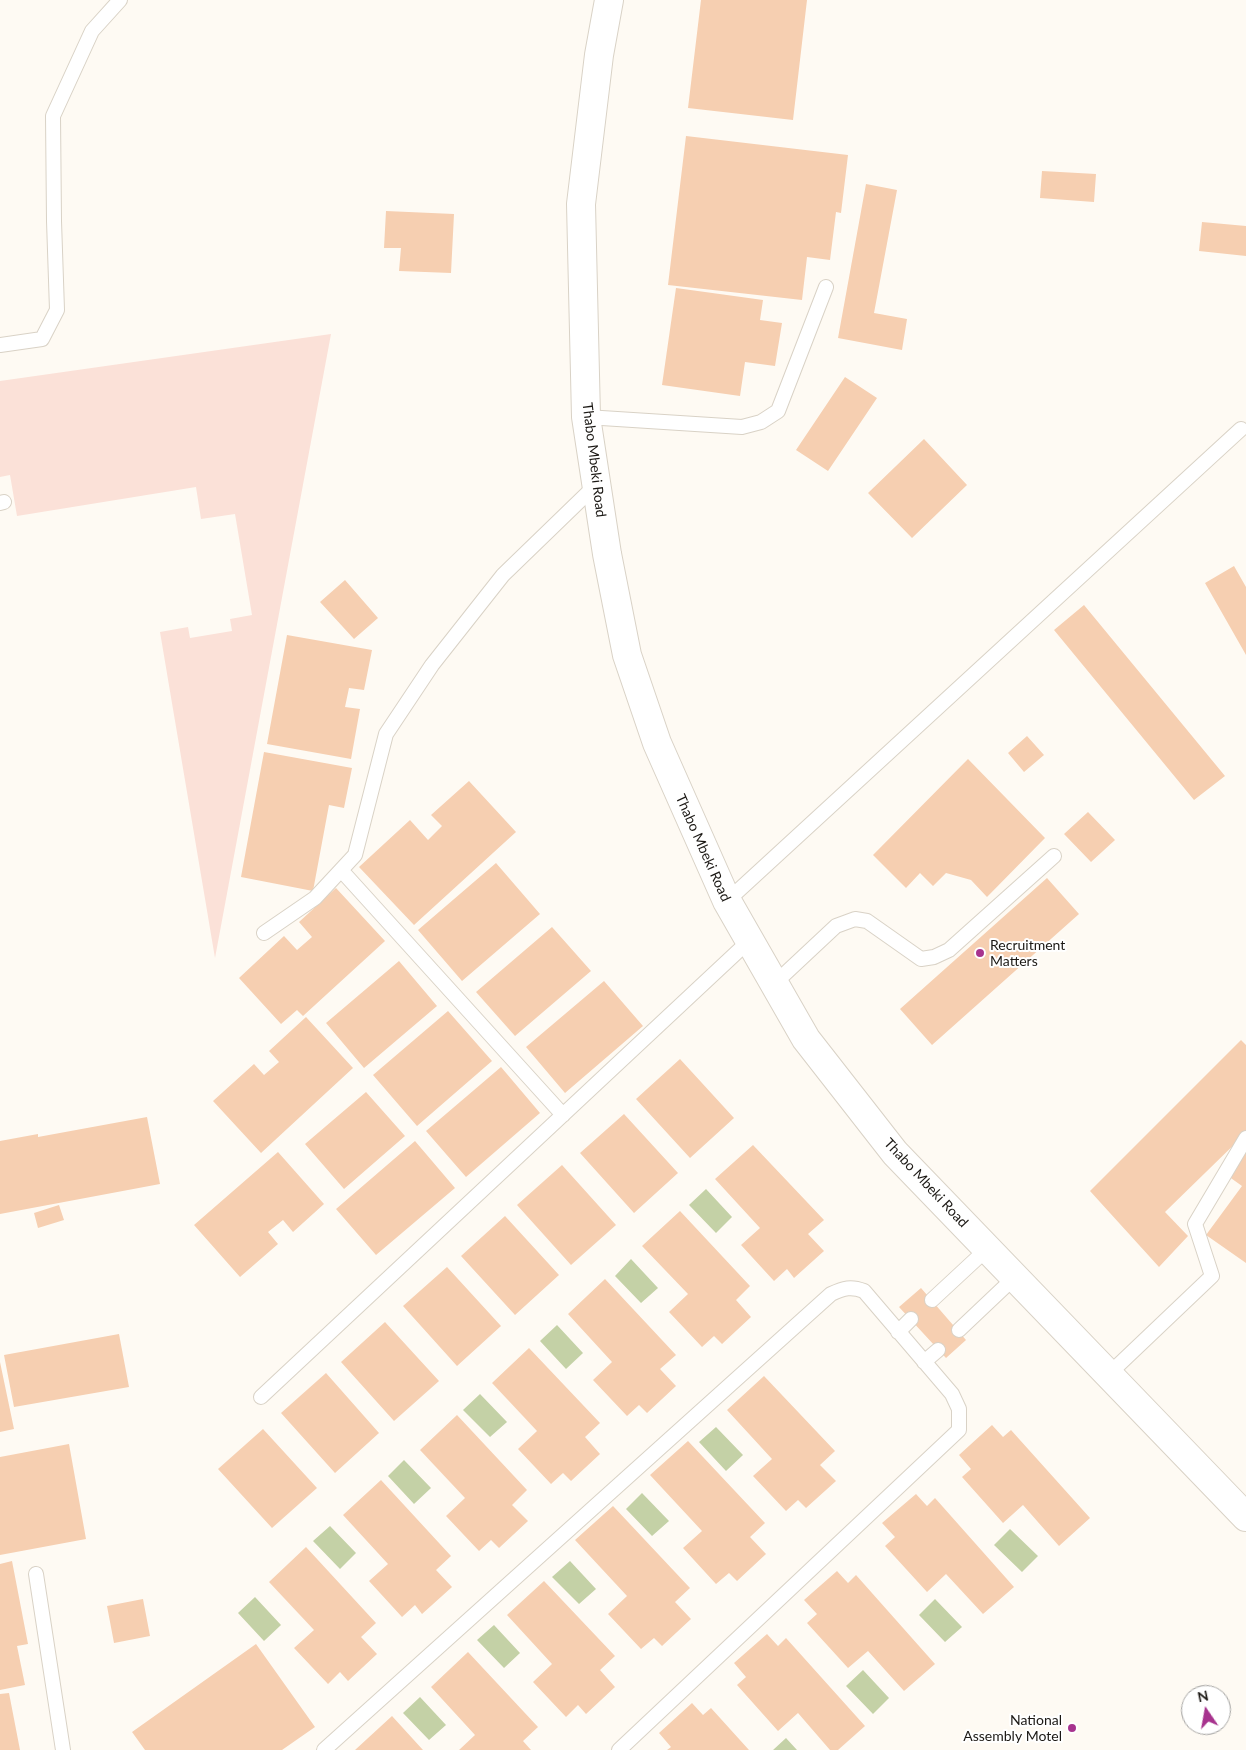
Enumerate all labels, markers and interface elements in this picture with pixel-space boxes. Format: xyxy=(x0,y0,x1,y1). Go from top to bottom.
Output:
street label: Thabo Mbeki Road xyxy=(579,402,609,518)
street label: Thabo Mbeki Road xyxy=(672,792,734,904)
place label: Recruitment Matters xyxy=(990,937,1065,970)
marker: Recruitment Matters xyxy=(974,947,986,959)
street label: Thabo Mbeki Road xyxy=(880,1135,972,1231)
north arrow xyxy=(1181,1685,1231,1735)
text: N xyxy=(1196,1686,1210,1705)
place label: National Assembly Motel xyxy=(963,1712,1062,1744)
marker: National Assembly Motel xyxy=(1066,1722,1078,1734)

